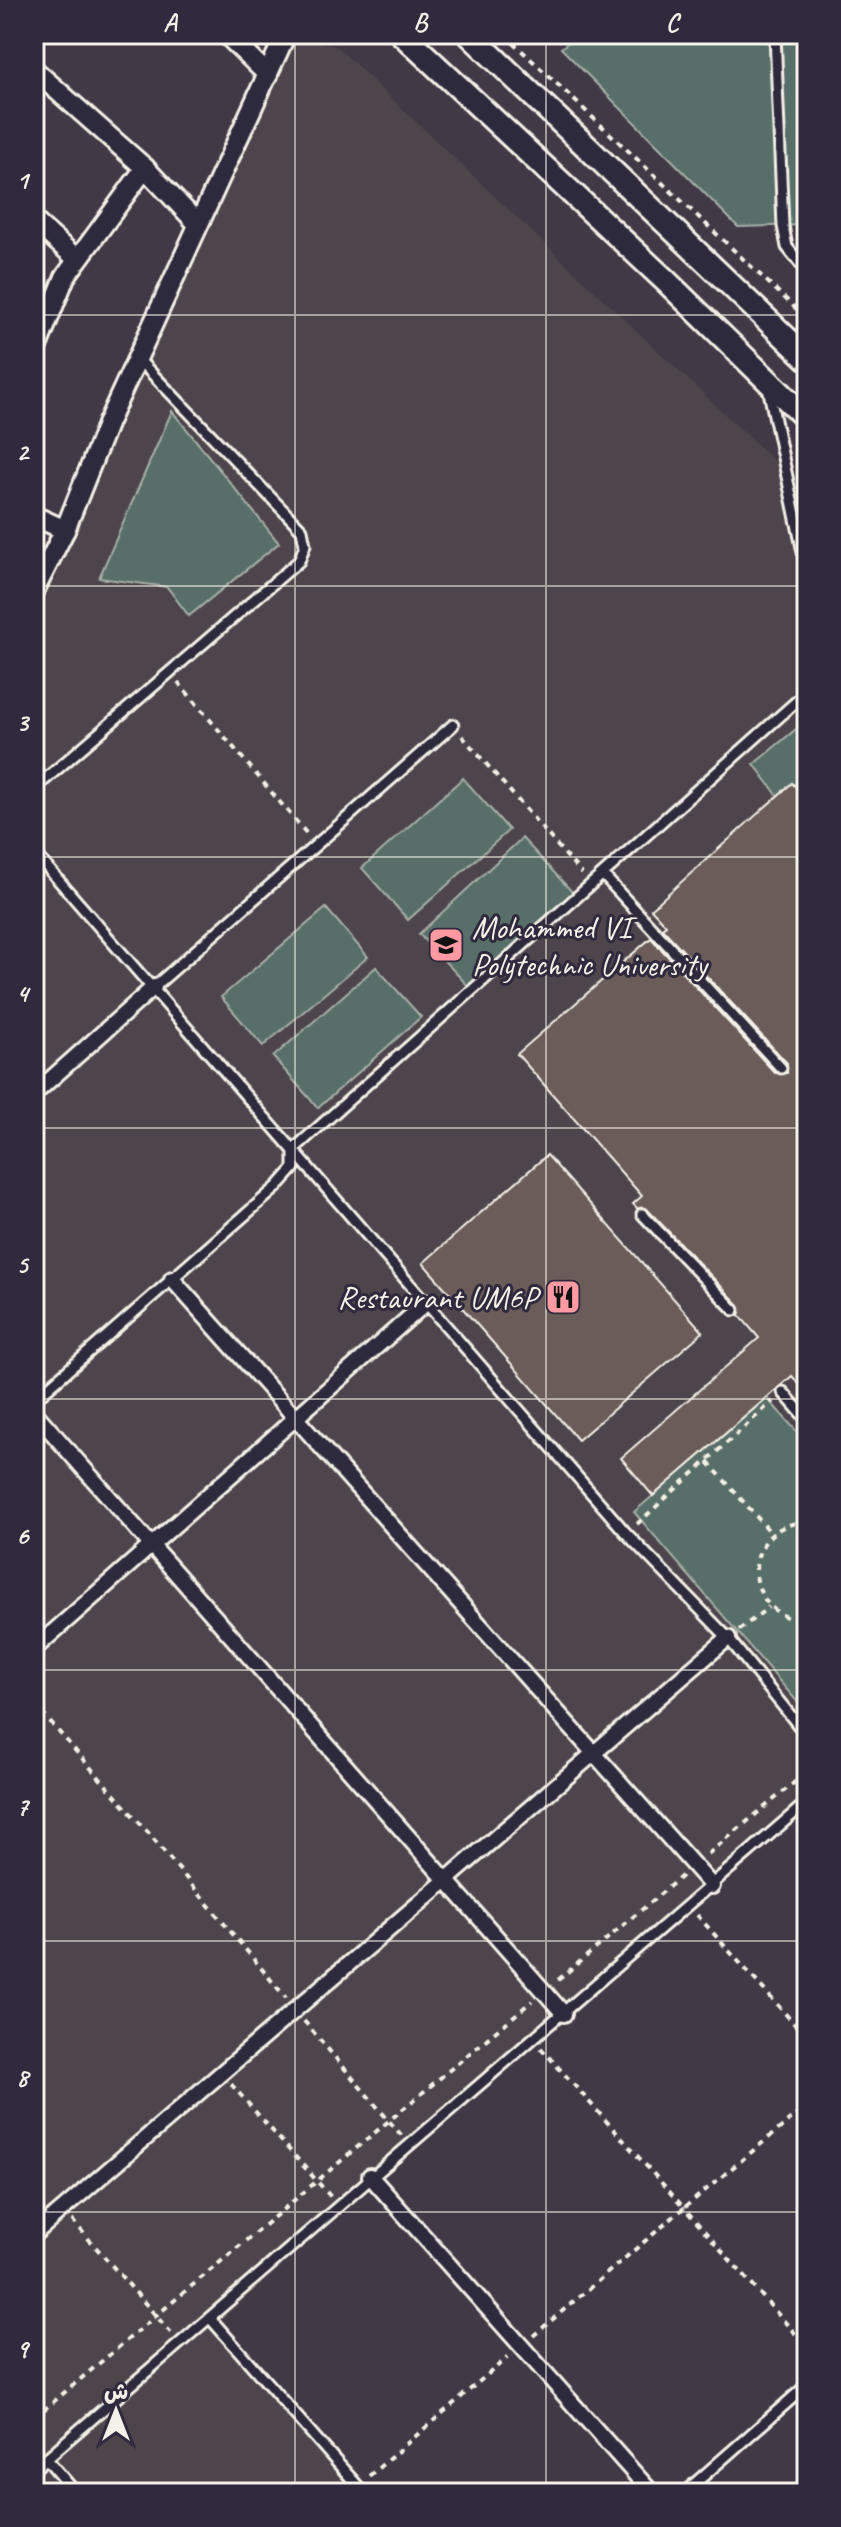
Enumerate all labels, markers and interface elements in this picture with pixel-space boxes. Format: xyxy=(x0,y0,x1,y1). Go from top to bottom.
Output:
text: A xyxy=(163,6,178,39)
text: B xyxy=(413,6,429,39)
text: C xyxy=(666,6,682,39)
text: 1 xyxy=(16,164,31,197)
text: 2 xyxy=(16,435,30,468)
text: 3 xyxy=(16,706,30,739)
place label: Mohammed VI Polytechnic University xyxy=(472,907,710,985)
school or university icon: Mohammed VI Polytechnic University xyxy=(427,926,465,964)
text: 4 xyxy=(16,977,31,1010)
text: 5 xyxy=(16,1248,30,1281)
place label: Restaurant UM6P xyxy=(338,1277,541,1318)
restaurant icon: Restaurant UM6P xyxy=(544,1278,582,1316)
text: 6 xyxy=(16,1519,30,1552)
text: 7 xyxy=(16,1790,30,1823)
text: 8 xyxy=(16,2061,31,2094)
text: 9 xyxy=(16,2332,30,2365)
north arrow xyxy=(76,2371,156,2451)
text: ش xyxy=(104,2378,128,2406)

